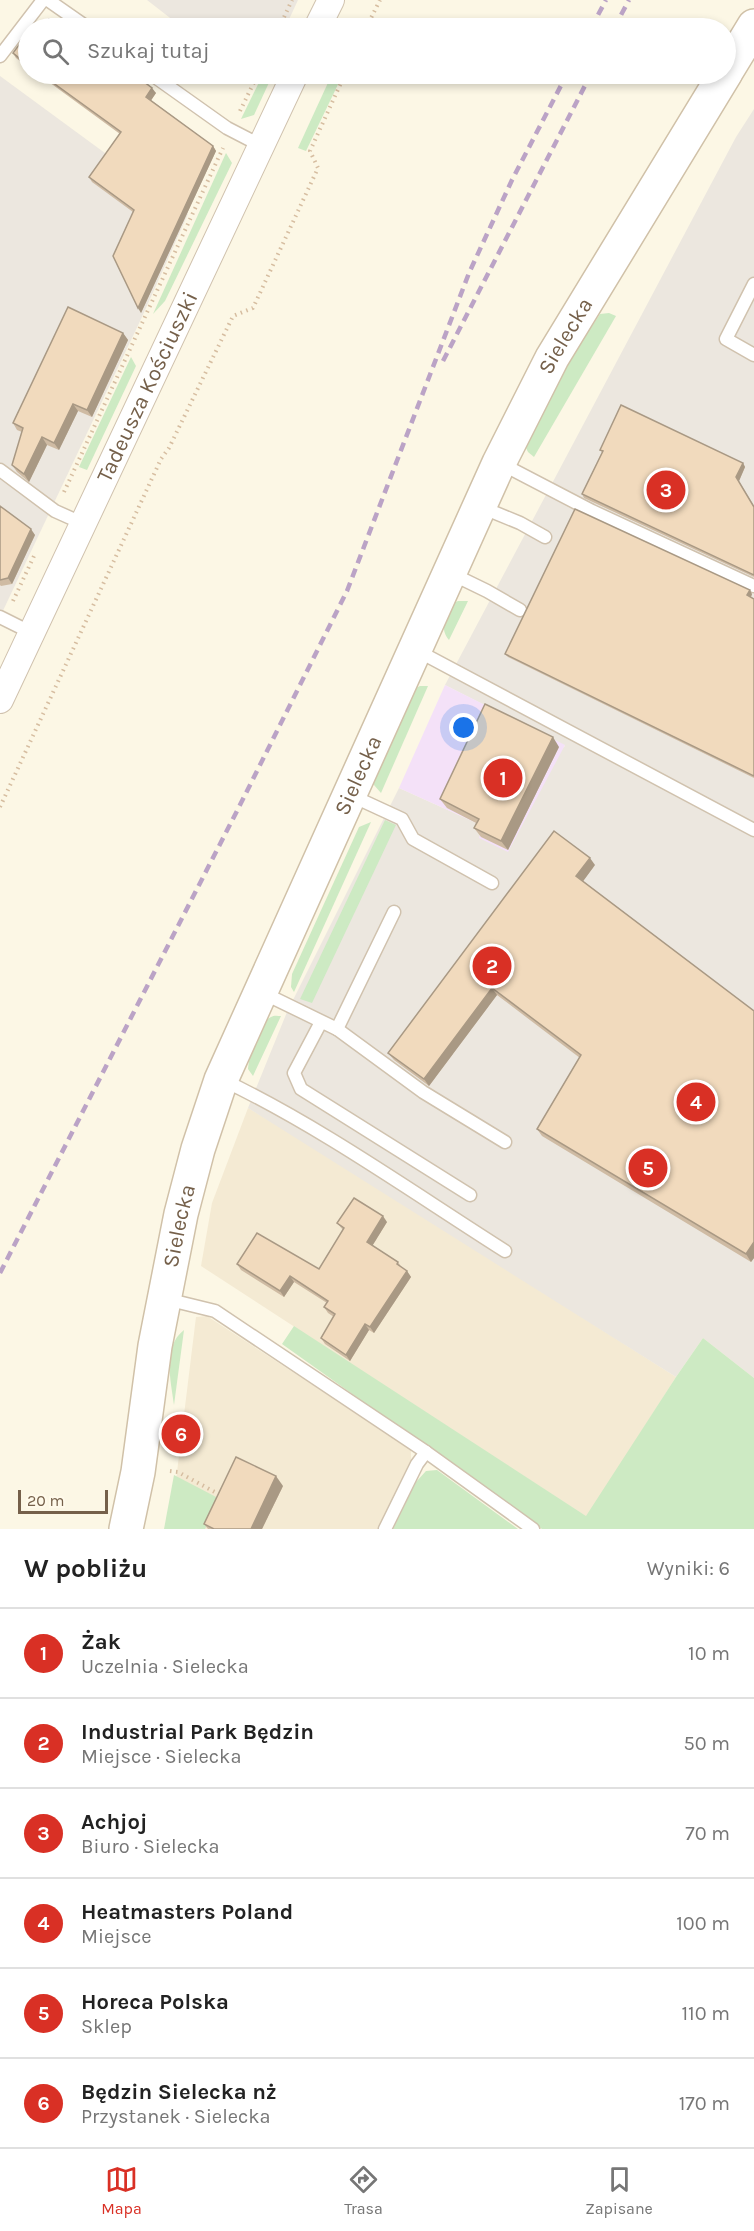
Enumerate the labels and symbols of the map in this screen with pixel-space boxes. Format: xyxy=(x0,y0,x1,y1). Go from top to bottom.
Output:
street label: Tadeusza Kościuszki xyxy=(92,288,203,486)
street label: Sielecka xyxy=(533,293,599,379)
pin: 3 xyxy=(646,468,686,512)
your location xyxy=(449,713,478,742)
street label: Sielecka xyxy=(329,731,387,819)
pin: 1 xyxy=(484,756,522,800)
pin: 2 xyxy=(472,944,512,988)
pin: 4 xyxy=(676,1080,716,1124)
pin: 5 xyxy=(628,1146,668,1190)
street label: Sielecka xyxy=(158,1181,201,1270)
pin: 6 xyxy=(162,1412,201,1456)
scale bar xyxy=(18,1487,108,1514)

